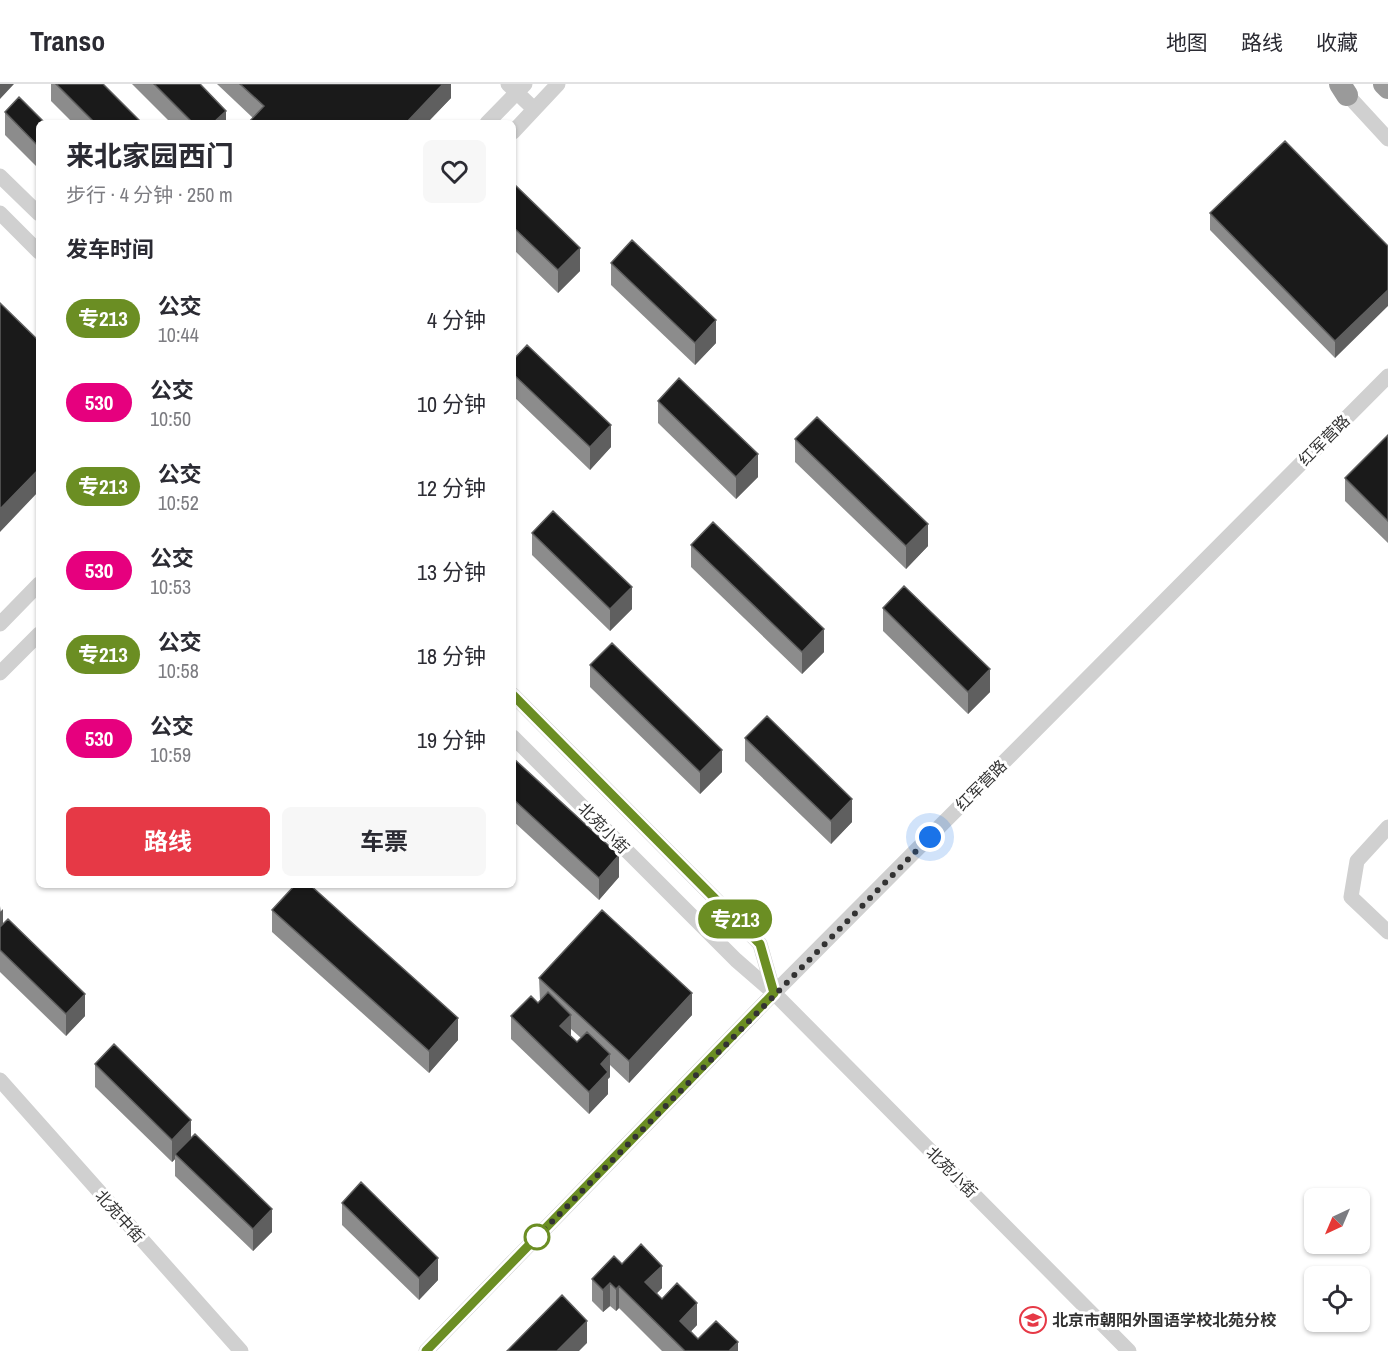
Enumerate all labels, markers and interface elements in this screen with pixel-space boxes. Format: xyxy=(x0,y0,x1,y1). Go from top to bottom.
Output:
text: Transo xyxy=(30,22,105,60)
text: 地图 xyxy=(1166,28,1208,57)
text: 路线 xyxy=(1241,28,1283,57)
text: 收藏 xyxy=(1316,28,1358,57)
text: 来北家园西门 xyxy=(66,137,234,175)
button: heart xyxy=(423,140,486,203)
text: 步行 · 4 分钟 · 250 m xyxy=(66,181,233,208)
text: 发车时间 xyxy=(66,234,154,264)
text: 公交 xyxy=(158,291,202,321)
text: 专213 xyxy=(78,304,128,333)
text: 4 分钟 xyxy=(427,305,486,335)
text: 10:44 xyxy=(158,321,199,348)
text: 公交 xyxy=(150,375,194,405)
text: 530 xyxy=(85,388,113,417)
text: 10 分钟 xyxy=(417,389,486,419)
text: 10:50 xyxy=(150,405,191,432)
street label: 红军营路 xyxy=(1294,410,1354,470)
text: 公交 xyxy=(158,459,202,489)
text: 专213 xyxy=(78,472,128,501)
text: 12 分钟 xyxy=(417,473,486,503)
text: 10:52 xyxy=(158,489,199,516)
text: 公交 xyxy=(150,543,194,573)
text: 530 xyxy=(85,556,113,585)
text: 13 分钟 xyxy=(417,557,486,587)
text: 10:53 xyxy=(150,573,191,600)
text: 公交 xyxy=(158,627,202,657)
text: 专213 xyxy=(78,640,128,669)
text: 18 分钟 xyxy=(417,641,486,671)
text: 10:58 xyxy=(158,657,199,684)
text: 公交 xyxy=(150,711,194,741)
text: 530 xyxy=(85,724,113,753)
text: 19 分钟 xyxy=(417,725,486,755)
text: 10:59 xyxy=(150,741,191,768)
street label: 红军营路 xyxy=(951,755,1011,815)
street label: 北苑小街 xyxy=(574,798,634,858)
button: 路线 xyxy=(66,807,270,876)
button: 车票 xyxy=(282,807,486,876)
your location xyxy=(915,822,945,852)
line badge: 专213 xyxy=(693,900,777,938)
text: 专213 xyxy=(710,905,760,934)
street label: 北苑小街 xyxy=(922,1142,982,1202)
street label: 北苑中街 xyxy=(90,1185,150,1247)
north arrow xyxy=(1304,1188,1370,1254)
map controls xyxy=(1304,1188,1370,1332)
unlabelled marker xyxy=(524,1224,550,1250)
button: locate xyxy=(1304,1266,1370,1332)
school or university icon: 北京市朝阳外国语学校北苑分校 xyxy=(1018,1305,1048,1335)
place label: 北京市朝阳外国语学校北苑分校 xyxy=(1052,1309,1277,1331)

